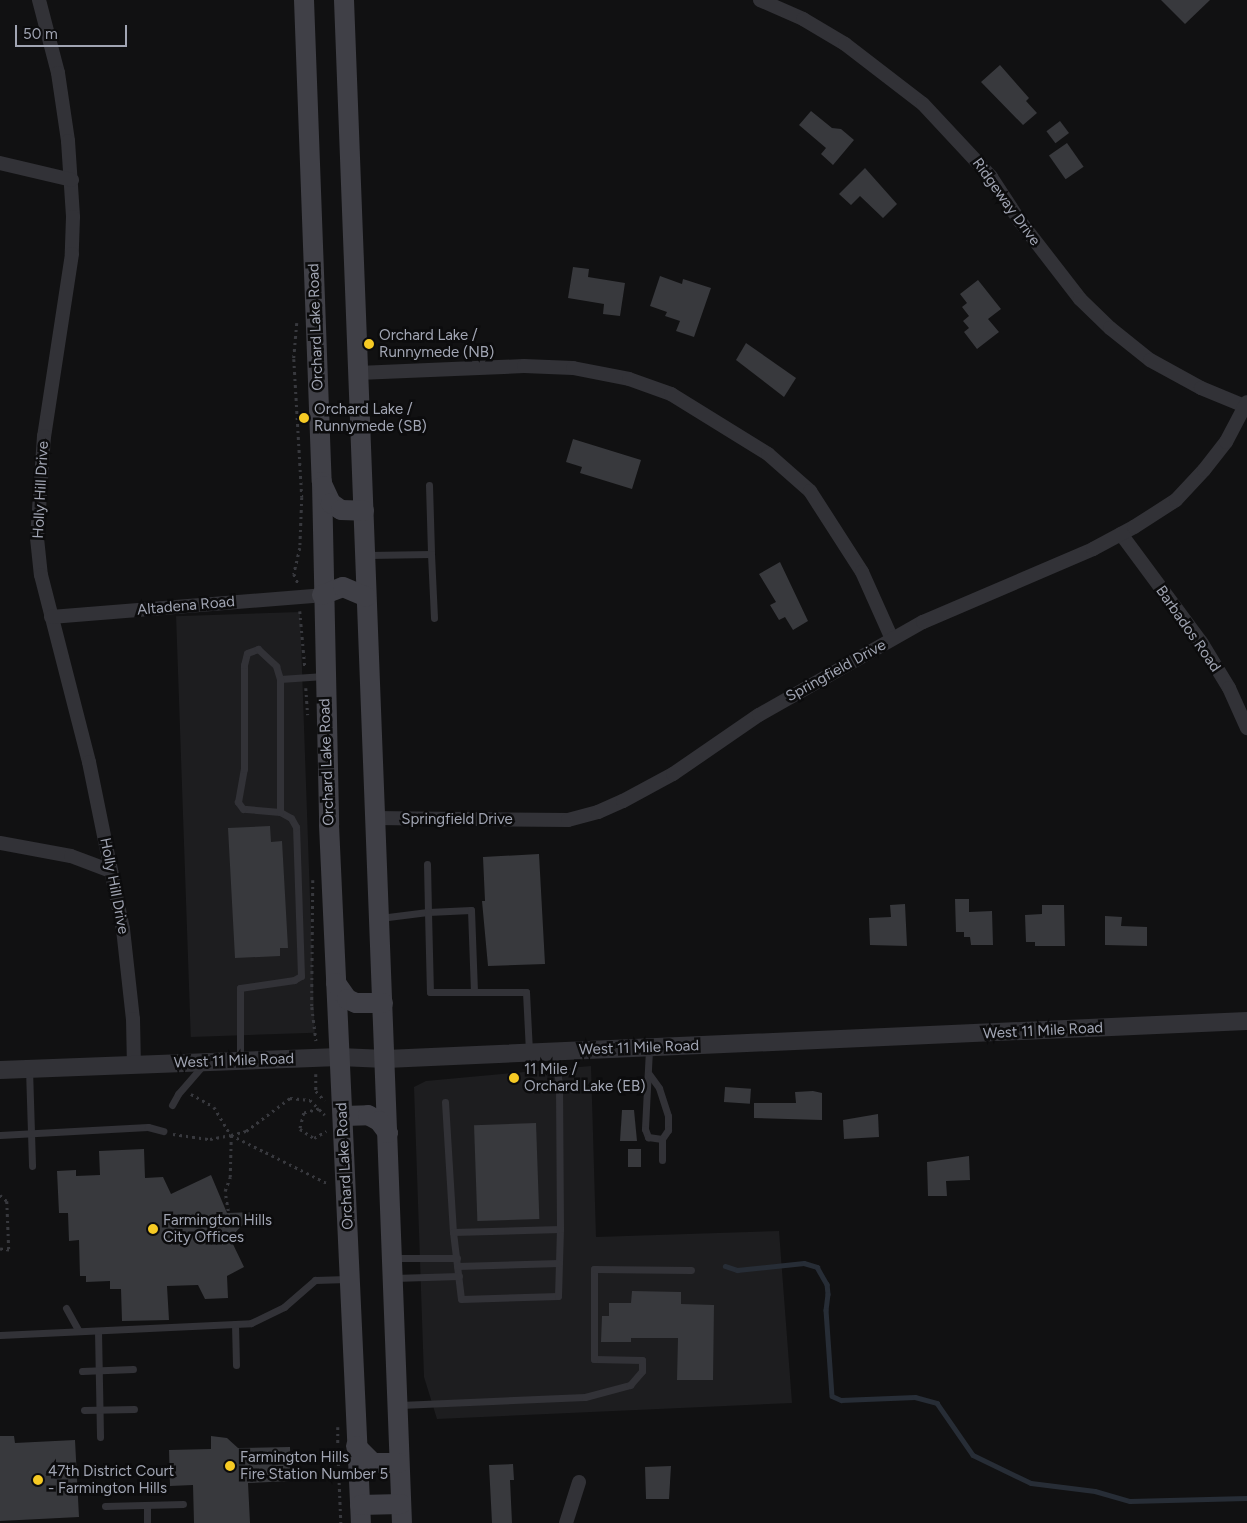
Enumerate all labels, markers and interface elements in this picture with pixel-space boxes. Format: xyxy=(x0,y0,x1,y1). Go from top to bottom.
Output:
scale bar xyxy=(18,15,130,47)
text: 50 m xyxy=(23,25,58,43)
street label: Ridgeway Drive xyxy=(968,155,1044,249)
street label: Orchard Lake Road xyxy=(305,263,327,391)
place label: Orchard Lake / Runnymede (NB) xyxy=(379,326,494,361)
marker: Orchard Lake / Runnymede (NB) xyxy=(363,338,375,350)
place label: Orchard Lake / Runnymede (SB) xyxy=(314,400,427,435)
marker: Orchard Lake / Runnymede (SB) xyxy=(298,412,310,424)
street label: Holly Hill Drive xyxy=(29,441,53,539)
street label: Barbados Road xyxy=(1152,582,1224,676)
street label: Altadena Road xyxy=(136,593,236,619)
street label: Springfield Drive xyxy=(783,636,889,706)
street label: Orchard Lake Road xyxy=(316,698,338,826)
street label: Springfield Drive xyxy=(401,811,513,829)
street label: Holly Hill Drive xyxy=(96,836,132,936)
street label: West 11 Mile Road xyxy=(982,1019,1104,1043)
street label: West 11 Mile Road xyxy=(579,1037,699,1059)
street label: West 11 Mile Road xyxy=(174,1050,294,1072)
place label: 11 Mile / Orchard Lake (EB) xyxy=(524,1060,645,1095)
marker: 11 Mile / Orchard Lake (EB) xyxy=(508,1072,520,1084)
street label: Orchard Lake Road xyxy=(333,1102,357,1230)
place label: Farmington Hills City Offices xyxy=(163,1211,272,1246)
marker: Farmington Hills City Offices xyxy=(147,1223,159,1235)
place label: Farmington Hills Fire Station Number 5 xyxy=(240,1448,388,1483)
marker: Farmington Hills Fire Station Number 5 xyxy=(224,1460,236,1472)
place label: 47th District Court - Farmington Hills xyxy=(48,1462,174,1497)
marker: 47th District Court - Farmington Hills xyxy=(32,1474,44,1486)

